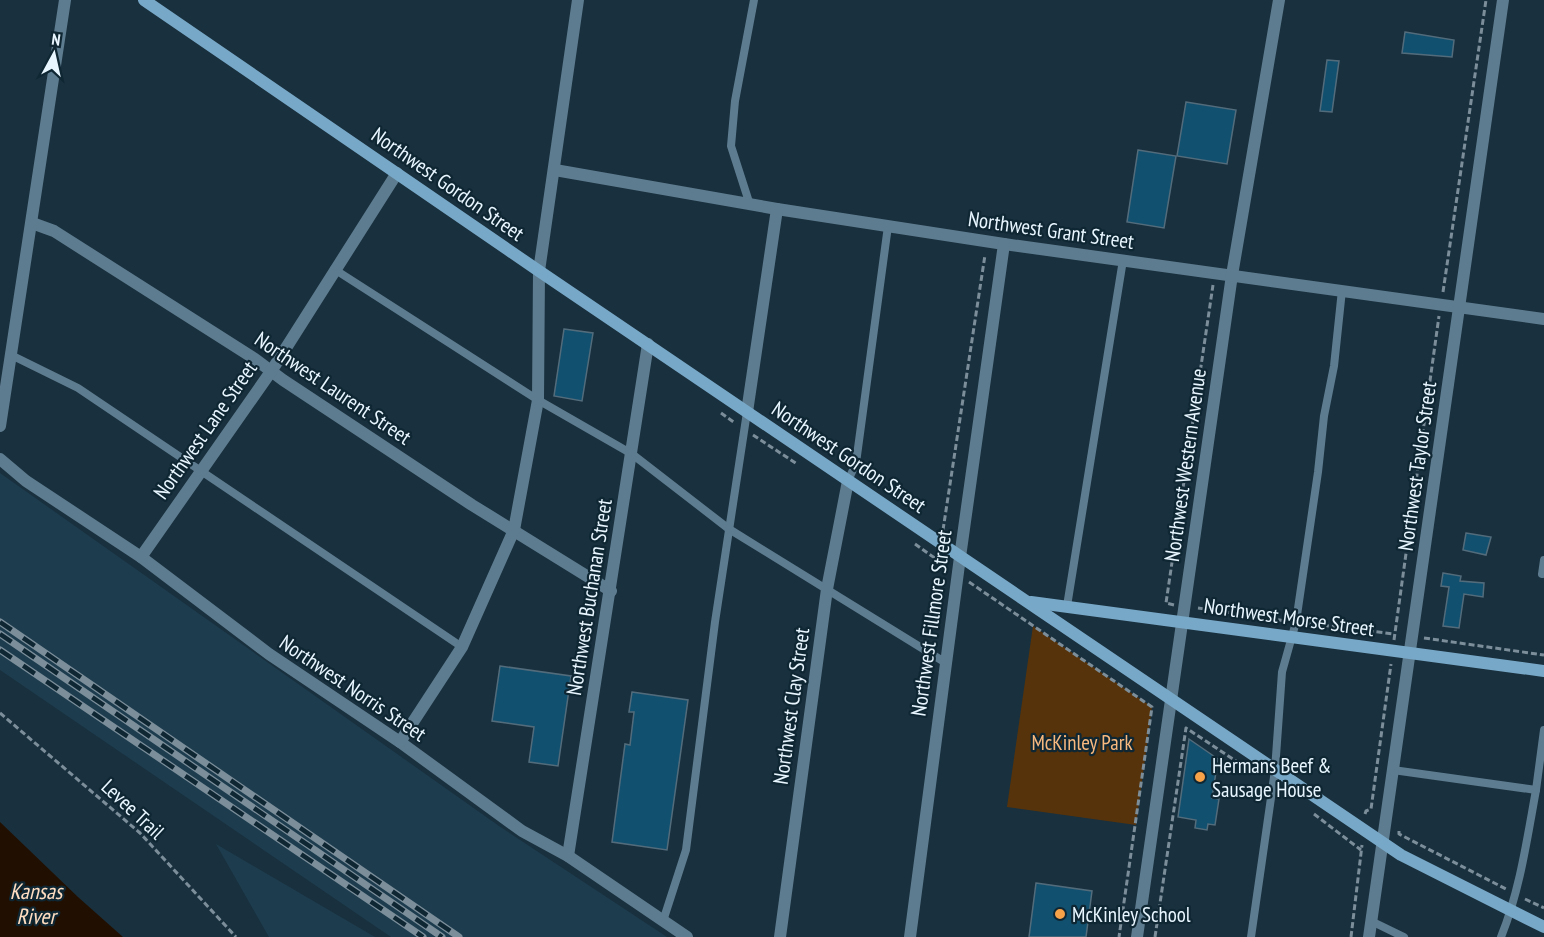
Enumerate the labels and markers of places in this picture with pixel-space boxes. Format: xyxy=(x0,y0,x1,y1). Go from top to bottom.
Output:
place label: Hermans Beef & Sausage House xyxy=(1212,752,1331,803)
marker: Hermans Beef & Sausage House xyxy=(1193,770,1207,784)
place label: McKinley School xyxy=(1072,901,1191,928)
marker: McKinley School xyxy=(1053,907,1067,921)

